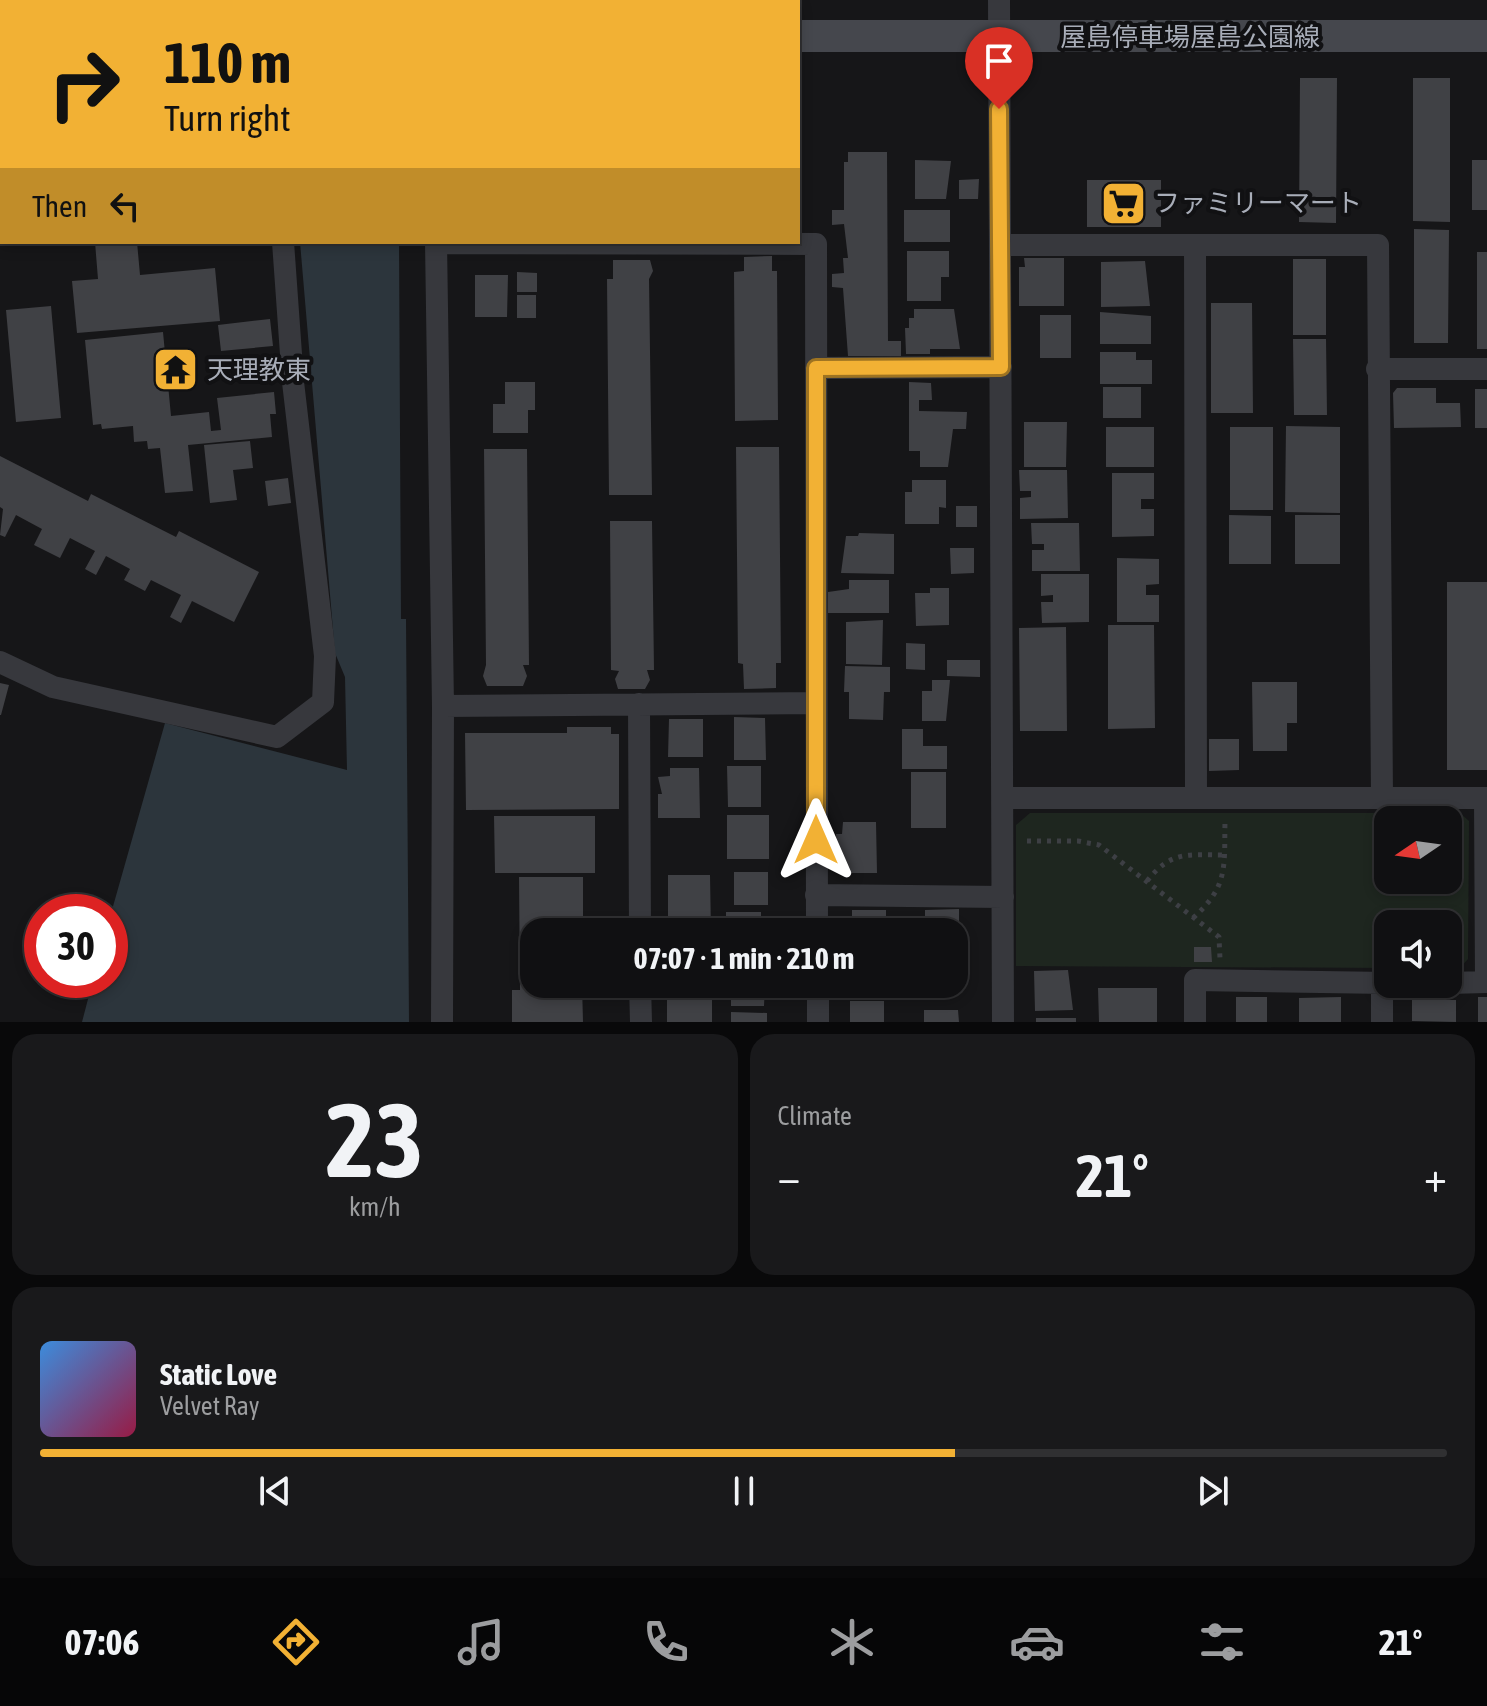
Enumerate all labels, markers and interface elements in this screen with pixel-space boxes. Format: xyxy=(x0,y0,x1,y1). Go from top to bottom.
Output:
street label: 屋島停車場屋島公園線 xyxy=(1060,22,1320,52)
pin xyxy=(965,27,1033,109)
text: 110 m xyxy=(164,31,291,95)
icon: right xyxy=(32,32,136,136)
icon: arrive xyxy=(977,39,1021,83)
text: Turn right xyxy=(164,97,291,139)
supermarket icon: ファミリーマート xyxy=(1099,179,1147,227)
icon: left xyxy=(103,184,147,228)
place label: ファミリーマート xyxy=(1154,188,1362,218)
text: Then xyxy=(32,189,87,223)
temple icon: 天理教東 xyxy=(152,346,200,394)
place label: 天理教東 xyxy=(207,355,311,385)
position arrow xyxy=(774,798,858,882)
north arrow xyxy=(1374,806,1462,894)
map controls xyxy=(1374,806,1462,998)
speed limit sign: 30 xyxy=(24,894,128,998)
button: sound xyxy=(1374,910,1462,998)
text: 07:07 · 1 min · 210 m xyxy=(634,941,854,975)
text: 23 xyxy=(326,1080,424,1199)
text: Climate xyxy=(778,1101,852,1131)
text: 21° xyxy=(1076,1141,1149,1210)
text: − xyxy=(778,1151,800,1201)
text: + xyxy=(1424,1151,1447,1201)
text: km/h xyxy=(349,1192,401,1222)
text: Static Love xyxy=(160,1357,277,1391)
text: Velvet Ray xyxy=(160,1391,260,1421)
icon: previous xyxy=(253,1469,297,1513)
icon: pause xyxy=(722,1469,766,1513)
icon: next xyxy=(1191,1469,1235,1513)
icon: directions xyxy=(268,1614,324,1670)
icon: music xyxy=(453,1614,509,1670)
icon: phone xyxy=(638,1614,694,1670)
icon: climate xyxy=(824,1614,880,1670)
icon: car xyxy=(1009,1614,1065,1670)
icon: filters xyxy=(1194,1614,1250,1670)
text: 07:06 xyxy=(65,1621,139,1663)
text: 21° xyxy=(1379,1621,1422,1663)

